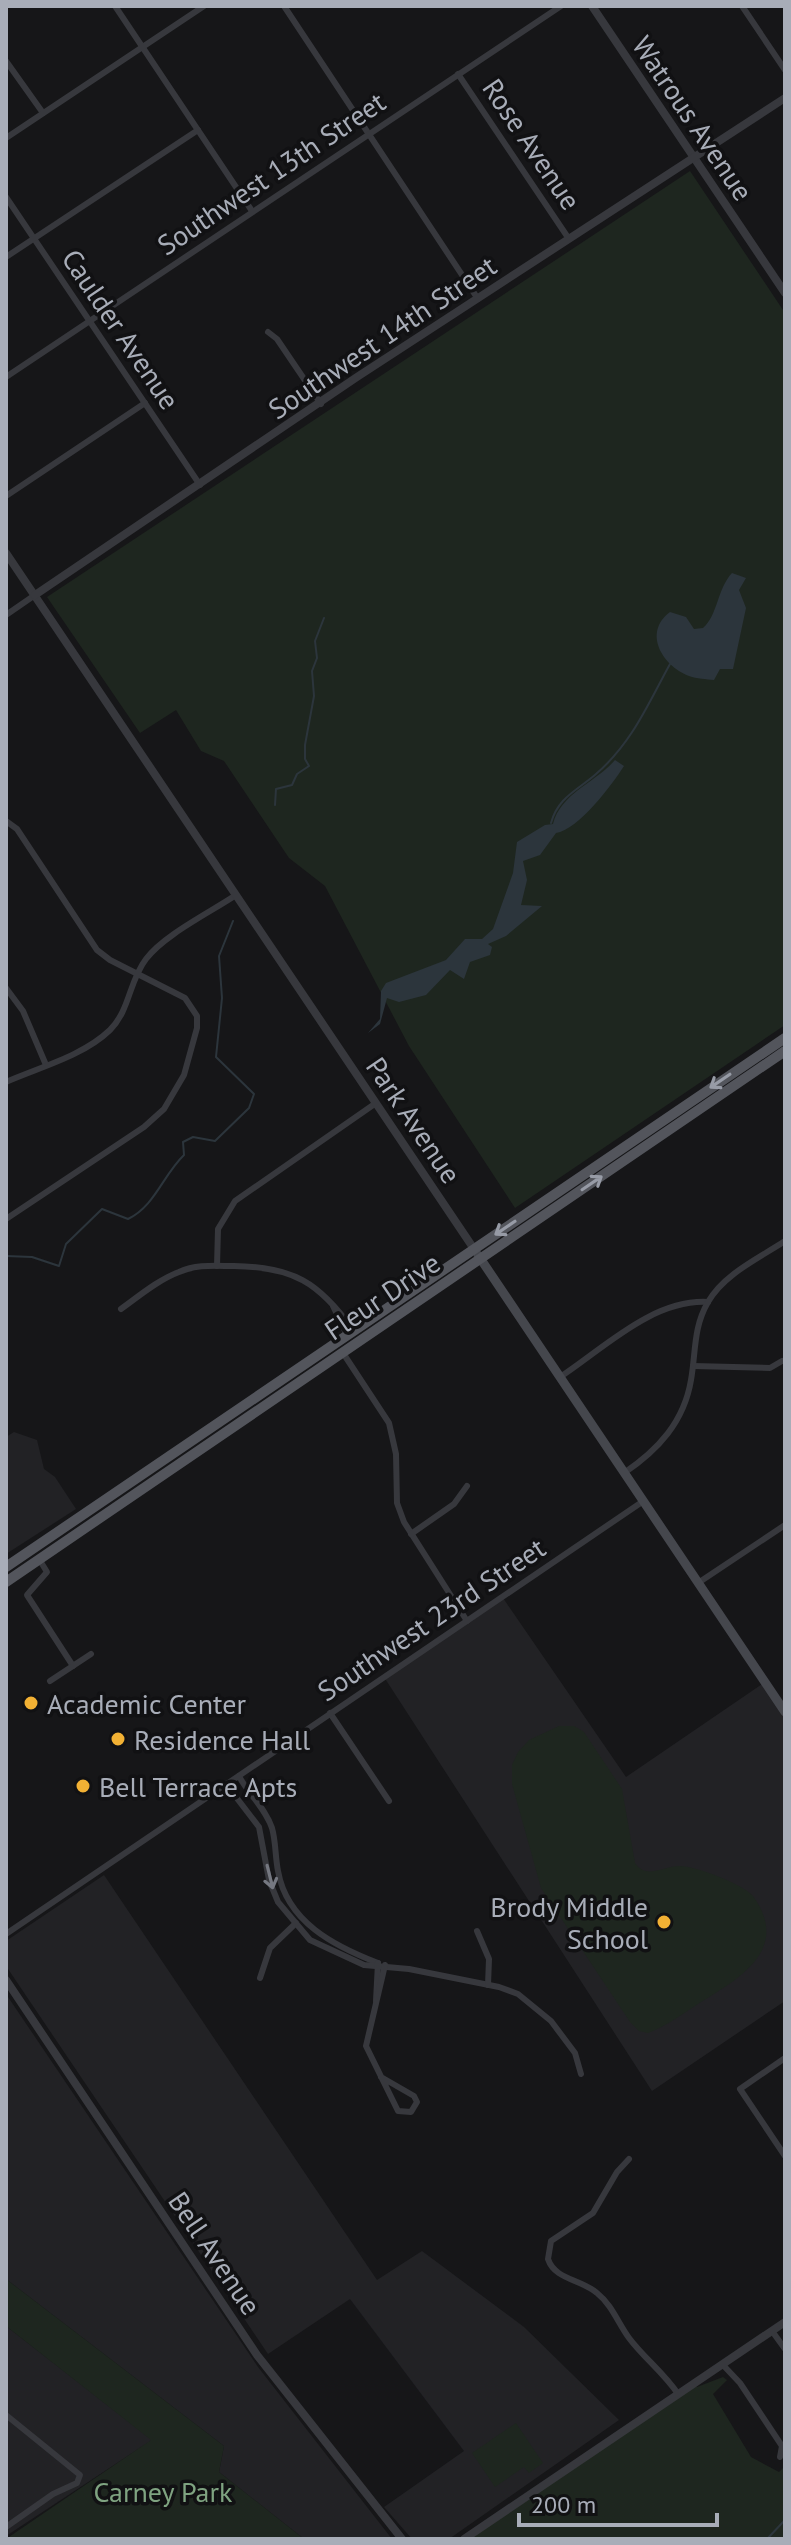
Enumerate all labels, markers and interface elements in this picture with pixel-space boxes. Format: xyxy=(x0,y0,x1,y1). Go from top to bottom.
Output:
street label: Watrous Avenue xyxy=(624,29,762,207)
street label: Rose Avenue xyxy=(475,71,589,217)
street label: Southwest 13th Street xyxy=(150,83,393,263)
street label: Caulder Avenue xyxy=(54,242,188,416)
street label: Southwest 14th Street xyxy=(261,247,504,427)
street label: Park Avenue xyxy=(358,1050,470,1190)
one-way arrow xyxy=(709,1073,731,1089)
one-way arrow xyxy=(580,1175,602,1191)
one-way arrow xyxy=(495,1220,517,1236)
street label: Fleur Drive xyxy=(317,1244,447,1348)
street label: Southwest 23rd Street xyxy=(310,1529,552,1709)
place label: Academic Center xyxy=(47,1685,246,1722)
marker: Academic Center xyxy=(22,1694,40,1712)
place label: Residence Hall xyxy=(134,1721,310,1758)
marker: Residence Hall xyxy=(109,1730,127,1748)
place label: Bell Terrace Apts xyxy=(99,1768,297,1805)
marker: Bell Terrace Apts xyxy=(74,1777,92,1795)
one-way arrow xyxy=(263,1864,278,1889)
place label: Brody Middle School xyxy=(490,1888,648,1957)
marker: Brody Middle School xyxy=(655,1913,673,1931)
street label: Bell Avenue xyxy=(160,2184,270,2322)
park label: Carney Park xyxy=(94,2473,233,2510)
scale bar xyxy=(519,2477,717,2527)
text: 200 m xyxy=(531,2489,596,2520)

